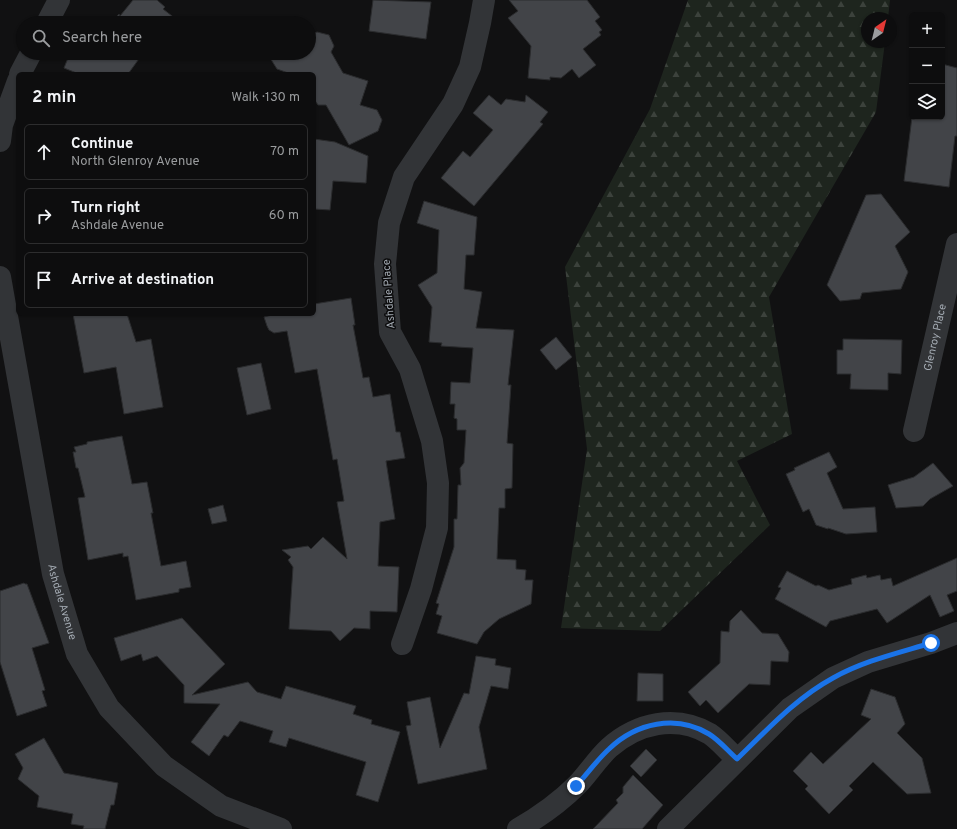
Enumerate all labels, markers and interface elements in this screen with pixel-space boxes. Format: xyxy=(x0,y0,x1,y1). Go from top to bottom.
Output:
north arrow xyxy=(861,12,897,48)
map controls xyxy=(909,12,945,120)
button: + xyxy=(909,12,945,48)
search box xyxy=(16,16,316,60)
icon: search xyxy=(30,27,52,49)
text: Search here xyxy=(62,29,142,48)
button: − xyxy=(909,48,945,84)
button: layers xyxy=(909,84,945,120)
text: 2 min xyxy=(32,87,76,109)
text: Walk · 130 m xyxy=(231,90,300,106)
text: Continue xyxy=(71,135,133,154)
icon: ahead xyxy=(33,141,55,163)
text: 70 m xyxy=(270,144,299,160)
text: North Glenroy Avenue xyxy=(71,154,199,170)
text: Turn right xyxy=(71,199,140,218)
icon: right xyxy=(33,205,55,227)
text: 60 m xyxy=(269,208,299,224)
text: Ashdale Avenue xyxy=(71,218,164,234)
street label: Ashdale Place xyxy=(380,259,398,329)
icon: arrive xyxy=(33,269,55,291)
text: Arrive at destination xyxy=(71,271,214,290)
street label: Glenroy Place xyxy=(921,302,950,372)
street label: Ashdale Avenue xyxy=(44,563,79,642)
route start xyxy=(922,634,940,652)
route end xyxy=(567,777,585,795)

